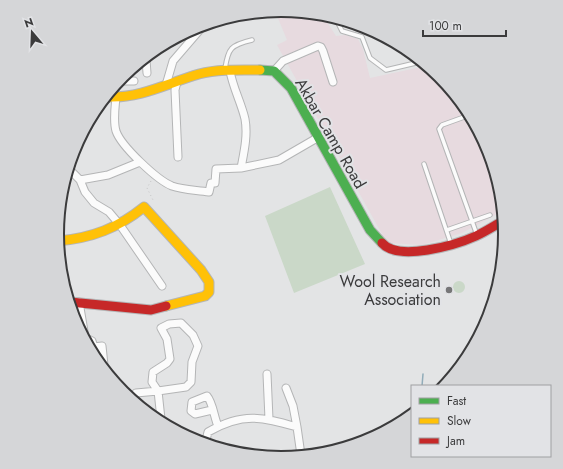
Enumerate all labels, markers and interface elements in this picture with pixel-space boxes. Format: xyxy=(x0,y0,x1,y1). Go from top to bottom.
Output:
north arrow xyxy=(12,12,52,52)
scale bar xyxy=(423,12,506,38)
text: N xyxy=(22,14,35,32)
text: 100 m xyxy=(429,17,462,35)
street label: Akbar Camp Road xyxy=(290,74,372,193)
place label: Wool Research Association xyxy=(340,270,441,311)
marker: Wool Research Association xyxy=(444,285,454,295)
legend xyxy=(411,385,551,457)
text: Fast xyxy=(447,392,466,410)
text: Slow xyxy=(447,412,472,430)
text: Jam xyxy=(445,432,465,450)

